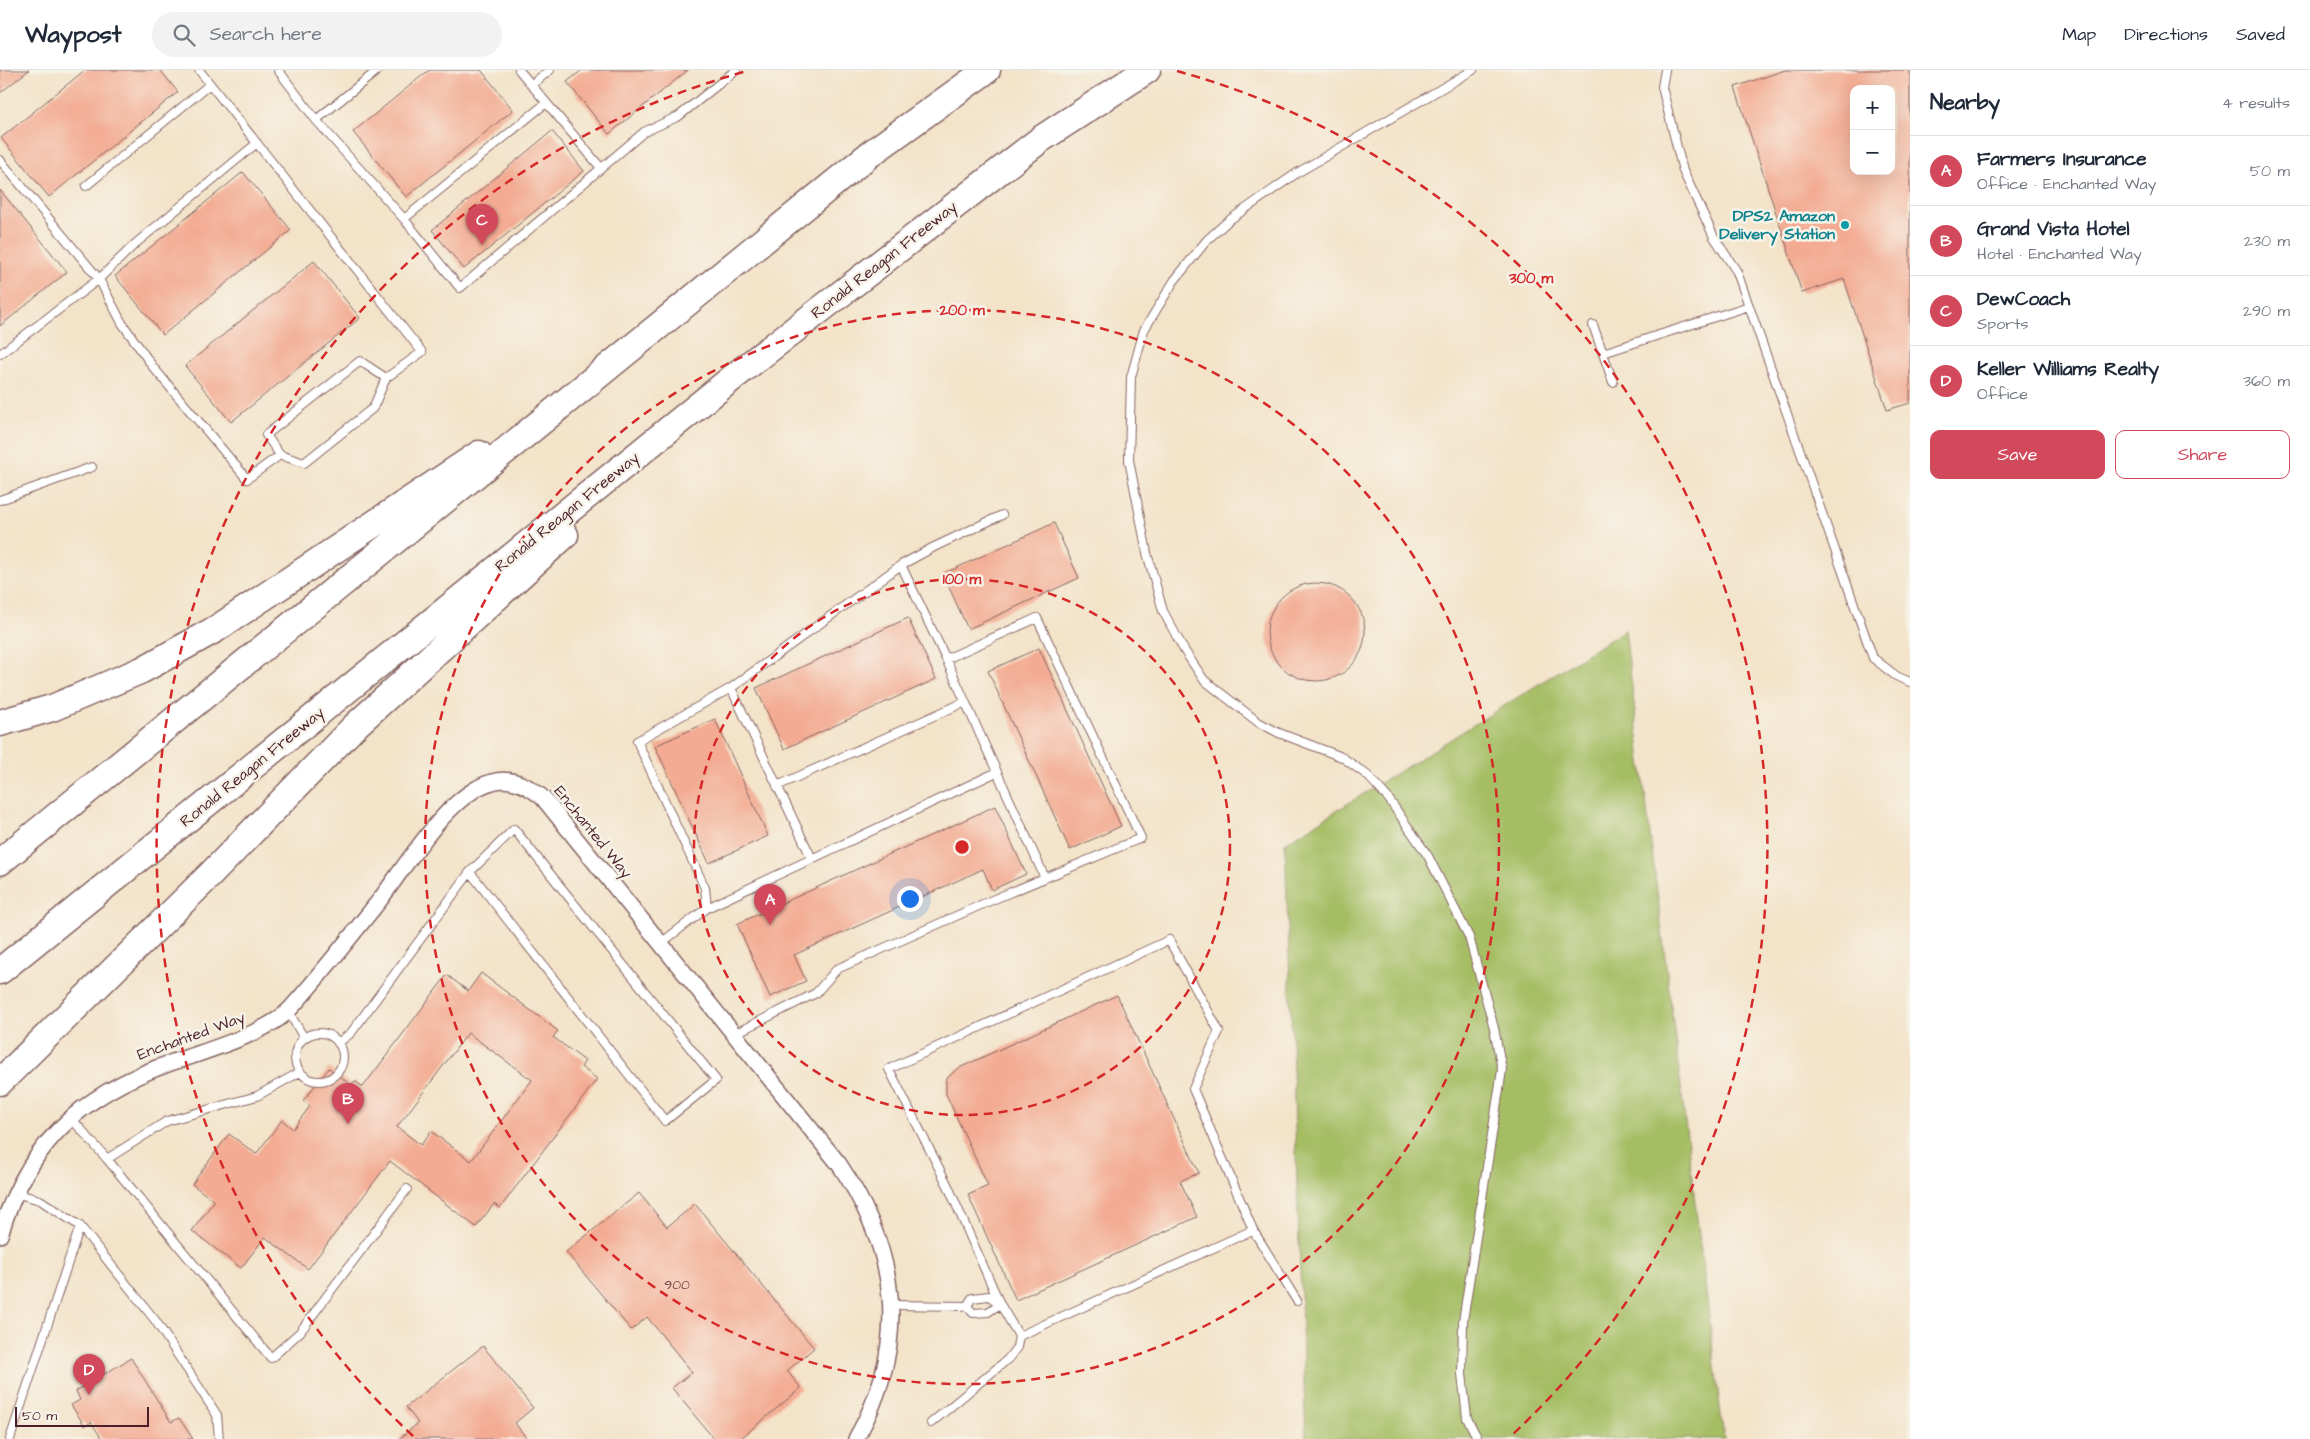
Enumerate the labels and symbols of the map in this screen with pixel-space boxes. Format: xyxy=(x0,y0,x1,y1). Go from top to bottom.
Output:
street label: Ronald Reagan Freeway xyxy=(806,196,962,325)
pin: C xyxy=(466,204,498,245)
place label: DPS2 Amazon Delivery Station xyxy=(1719,205,1835,246)
marker: DPS2 Amazon Delivery Station xyxy=(1839,219,1851,231)
text: 300 m xyxy=(1508,268,1553,289)
text: 200 m xyxy=(938,300,985,321)
street label: Ronald Reagan Freeway xyxy=(490,447,645,578)
text: 100 m xyxy=(943,569,982,590)
street label: Ronald Reagan Freeway xyxy=(175,702,330,833)
street label: Enchanted Way xyxy=(548,781,637,884)
centre of rings xyxy=(953,838,971,856)
pin: A xyxy=(754,884,786,925)
your location xyxy=(897,886,923,912)
street label: Enchanted Way xyxy=(134,1006,249,1067)
pin: B xyxy=(332,1083,364,1124)
house number: 900 xyxy=(664,1275,690,1295)
pin: D xyxy=(73,1354,105,1395)
scale bar xyxy=(15,1404,149,1427)

